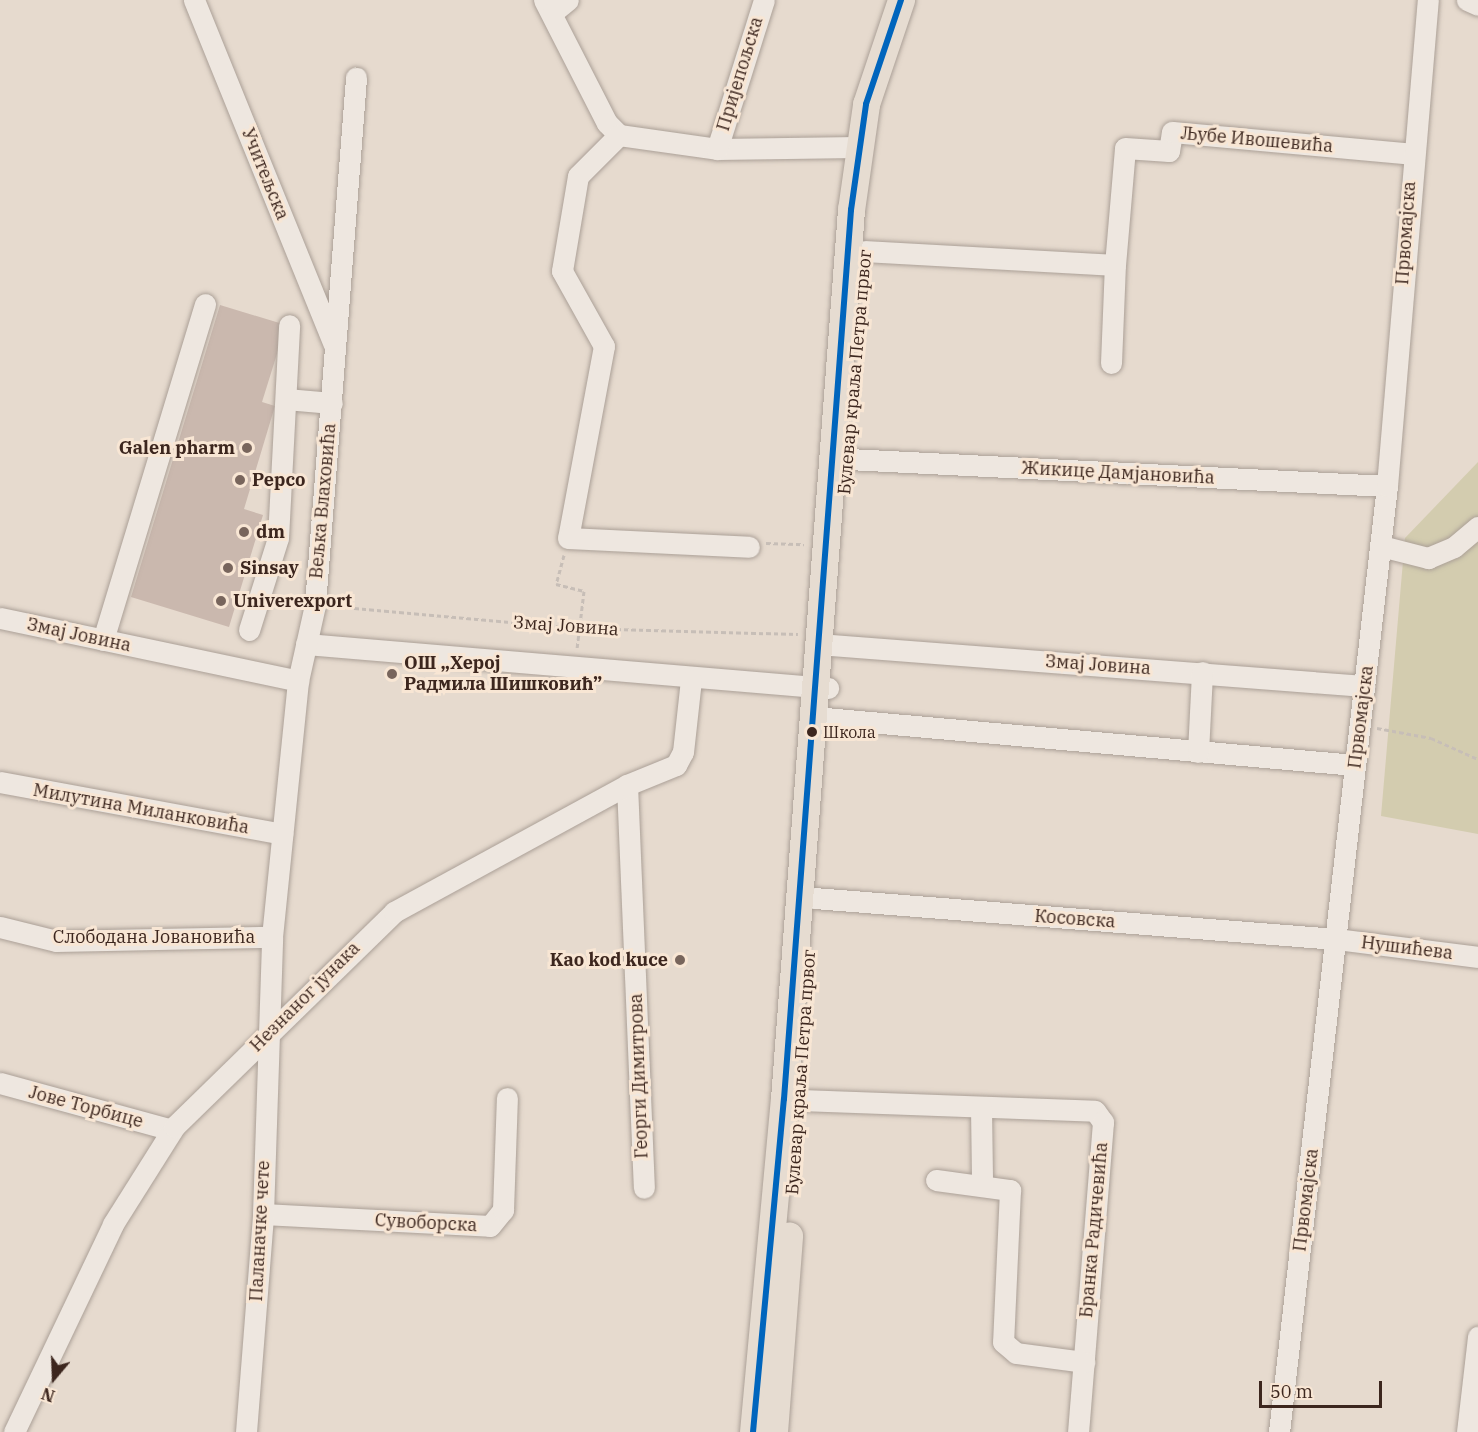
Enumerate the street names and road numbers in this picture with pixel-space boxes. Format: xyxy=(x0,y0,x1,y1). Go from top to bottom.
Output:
street label: Пријепољска xyxy=(712,14,768,134)
street label: Љубе Ивошевића xyxy=(1180,123,1334,157)
street label: Учитељска xyxy=(237,125,293,223)
street label: Првомајска xyxy=(1392,180,1420,286)
street label: Булевар краља Петра првог xyxy=(834,248,876,496)
street label: Вељка Влаховића xyxy=(305,422,341,580)
street label: Жикице Дамјановића xyxy=(1021,457,1215,489)
street label: Змај Јовина xyxy=(513,612,619,640)
street label: Змај Јовина xyxy=(25,613,133,657)
street label: Змај Јовина xyxy=(1045,651,1151,679)
street label: Првомајска xyxy=(1344,664,1378,770)
street label: Милутина Миланковића xyxy=(31,779,251,839)
street label: Косовска xyxy=(1034,905,1116,933)
street label: Слободана Јовановића xyxy=(53,926,255,948)
street label: Нушићева xyxy=(1360,932,1454,964)
street label: Незнаног јунака xyxy=(246,938,364,1056)
street label: Булевар краља Петра првог xyxy=(782,949,820,1195)
street label: Георги Димитрова xyxy=(625,993,653,1159)
street label: Јове Торбице xyxy=(26,1081,146,1133)
street label: Бранка Радичевића xyxy=(1076,1141,1112,1319)
street label: Првомајска xyxy=(1289,1147,1323,1253)
street label: Паланачке чете xyxy=(246,1160,274,1302)
street label: Сувоборска xyxy=(374,1210,478,1236)

